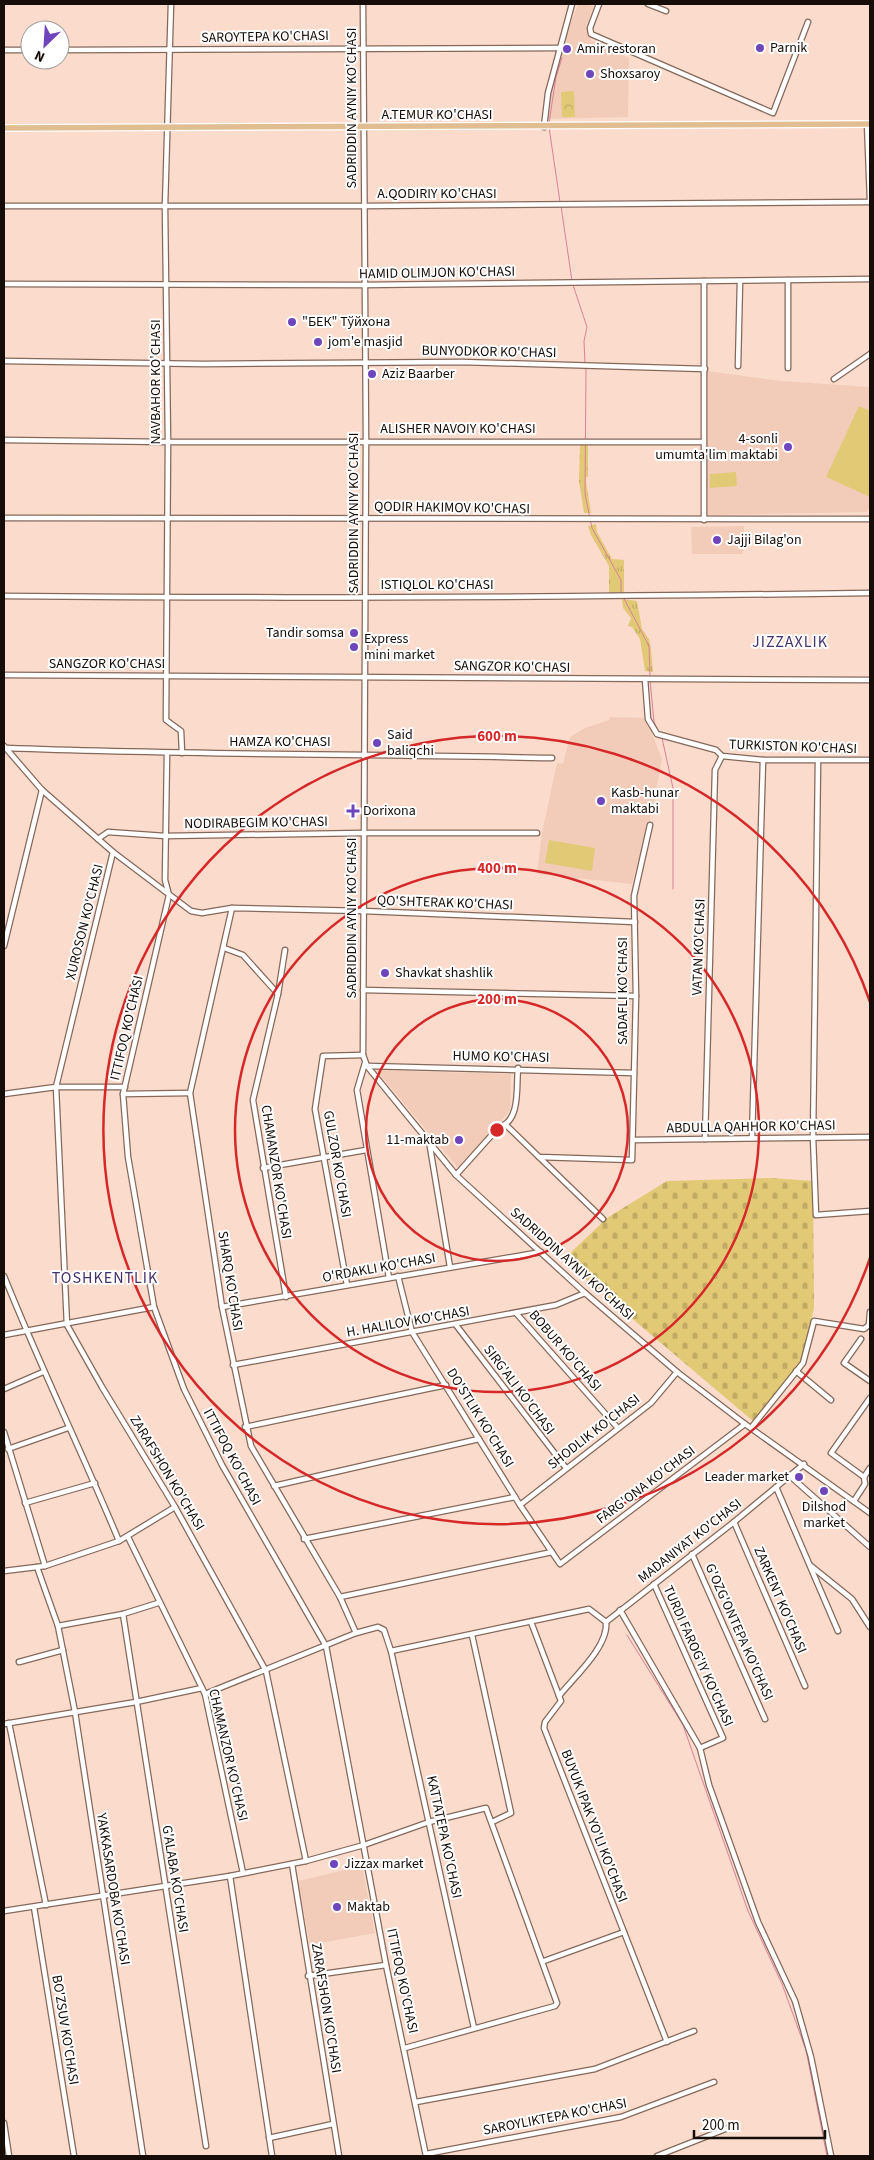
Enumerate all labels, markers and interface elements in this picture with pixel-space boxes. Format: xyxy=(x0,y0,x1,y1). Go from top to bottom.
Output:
north arrow xyxy=(20,20,70,70)
street label: SAROYTEPA KO'CHASI xyxy=(201,26,329,48)
street label: SADRIDDIN AYNIY KO'CHASI xyxy=(342,28,362,188)
place label: Parnik xyxy=(770,38,807,58)
place label: Amir restoran xyxy=(577,39,656,59)
marker: Parnik xyxy=(754,42,766,54)
marker: Amir restoran xyxy=(561,43,573,55)
text: N xyxy=(31,45,48,67)
place label: Shoxsaroy xyxy=(600,64,661,84)
marker: Shoxsaroy xyxy=(584,68,596,80)
street label: A.TEMUR KO'CHASI xyxy=(381,105,493,125)
street label: A.QODIRIY KO'CHASI xyxy=(377,184,497,204)
street label: HAMID OLIMJON KO'CHASI xyxy=(359,262,515,284)
place label: "БЕК" Тўйхона xyxy=(302,312,390,332)
marker: "БЕК" Тўйхона xyxy=(286,316,298,328)
street label: NAVBAHOR KO'CHASI xyxy=(146,319,166,445)
place label: jom'e masjid xyxy=(327,332,403,352)
marker: jom'e masjid xyxy=(312,336,324,348)
street label: BUNYODKOR KO'CHASI xyxy=(421,341,557,363)
place label: Aziz Baarber xyxy=(382,364,455,384)
marker: Aziz Baarber xyxy=(366,368,378,380)
street label: ALISHER NAVOIY KO'CHASI xyxy=(380,419,536,439)
place label: 4-sonli umumta'lim maktabi xyxy=(655,429,778,465)
street label: SADRIDDIN AYNIY KO'CHASI xyxy=(344,433,364,593)
marker: 4-sonli umumta'lim maktabi xyxy=(782,441,794,453)
street label: QODIR HAKIMOV KO'CHASI xyxy=(374,497,530,519)
place label: Jajji Bilag'on xyxy=(727,530,802,550)
marker: Jajji Bilag'on xyxy=(711,534,723,546)
street label: ISTIQLOL KO'CHASI xyxy=(380,575,494,595)
place label: Tandir somsa xyxy=(266,623,344,643)
marker: Tandir somsa xyxy=(348,627,360,639)
place label: Express mini market xyxy=(364,629,435,665)
district label: JIZZAXLIK xyxy=(752,631,828,653)
marker: Express mini market xyxy=(348,641,360,653)
street label: SANGZOR KO'CHASI xyxy=(49,654,165,674)
street label: SANGZOR KO'CHASI xyxy=(454,656,570,678)
place label: Said baliqchi xyxy=(387,725,434,761)
text: 600 m xyxy=(477,726,517,747)
street label: HAMZA KO'CHASI xyxy=(229,732,331,752)
street label: TURKISTON KO'CHASI xyxy=(729,735,857,759)
marker: Said baliqchi xyxy=(371,737,383,749)
place label: Kasb-hunar maktabi xyxy=(611,783,679,819)
marker: Kasb-hunar maktabi xyxy=(595,795,607,807)
place label: Dorixona xyxy=(363,801,416,821)
marker: Dorixona xyxy=(347,805,359,817)
street label: NODIRABEGIM KO'CHASI xyxy=(184,812,328,834)
street label: SADRIDDIN AYNIY KO'CHASI xyxy=(342,838,362,998)
text: 400 m xyxy=(477,858,517,879)
street label: XUROSON KO'CHASI xyxy=(61,862,109,982)
street label: QO'SHTERAK KO'CHASI xyxy=(377,891,513,915)
street label: VATAN KO'CHASI xyxy=(687,898,711,996)
street label: SADAFLI KO'CHASI xyxy=(613,937,633,1045)
place label: Shavkat shashlik xyxy=(395,963,493,983)
marker: Shavkat shashlik xyxy=(379,967,391,979)
street label: ITTIFOQ KO'CHASI xyxy=(105,974,149,1082)
text: 200 m xyxy=(477,989,517,1010)
street label: HUMO KO'CHASI xyxy=(452,1046,550,1068)
street label: CHAMANZOR KO'CHASI xyxy=(256,1104,296,1240)
street label: GULZOR KO'CHASI xyxy=(318,1109,356,1219)
street label: ABDULLA QAHHOR KO'CHASI xyxy=(666,1116,836,1138)
centre of rings xyxy=(488,1121,506,1139)
place label: 11-maktab xyxy=(386,1130,449,1150)
marker: 11-maktab xyxy=(453,1134,465,1146)
street label: SADRIDDIN AYNIY KO'CHASI xyxy=(506,1203,638,1325)
street label: SHARQ KO'CHASI xyxy=(212,1230,248,1332)
street label: O'RDAKLI KO'CHASI xyxy=(321,1248,437,1288)
district label: TOSHKENTLIK xyxy=(52,1267,158,1289)
street label: H. HALILOV KO'CHASI xyxy=(345,1301,471,1343)
street label: BOBUR KO'CHASI xyxy=(524,1306,606,1396)
street label: SIRG'ALI KO'CHASI xyxy=(479,1341,559,1439)
street label: DO'STLIK KO'CHASI xyxy=(441,1364,519,1472)
street label: SHODLIK KO'CHASI xyxy=(544,1390,644,1474)
street label: ITTIFOQ KO'CHASI xyxy=(198,1405,266,1509)
street label: ZARAFSHON KO'CHASI xyxy=(125,1412,209,1534)
street label: FARG'ONA KO'CHASI xyxy=(592,1441,700,1529)
place label: Leader market xyxy=(704,1467,789,1487)
marker: Leader market xyxy=(793,1471,805,1483)
marker: Dilshod market xyxy=(818,1485,830,1497)
street label: MADANIYAT KO'CHASI xyxy=(634,1494,746,1588)
place label: Dilshod market xyxy=(802,1497,846,1533)
street label: ZARKENT KO'CHASI xyxy=(748,1543,812,1657)
street label: G'OZG'ONTEPA KO'CHASI xyxy=(700,1560,778,1704)
street label: TURDI FAROG'IY KO'CHASI xyxy=(658,1582,738,1730)
street label: CHAMANZOR KO'CHASI xyxy=(203,1687,253,1823)
street label: BUYUK IPAK YO'LI KO'CHASI xyxy=(556,1747,632,1905)
street label: KATTATEPA KO'CHASI xyxy=(421,1774,467,1900)
street label: YAKKASARDOBA KO'CHASI xyxy=(91,1810,135,1967)
street label: G'ALABA KO'CHASI xyxy=(157,1824,193,1934)
place label: Jizzax market xyxy=(344,1854,424,1874)
marker: Jizzax market xyxy=(328,1858,340,1870)
place label: Maktab xyxy=(347,1897,390,1917)
marker: Maktab xyxy=(331,1901,343,1913)
street label: ITTIFOQ KO'CHASI xyxy=(381,1927,423,2035)
street label: ZARAFSHON KO'CHASI xyxy=(306,1942,346,2074)
street label: BO'ZSUV KO'CHASI xyxy=(46,1974,84,2086)
street label: SAROYLIKTEPA KO'CHASI xyxy=(481,2093,629,2141)
scale bar xyxy=(694,2108,825,2140)
text: 200 m xyxy=(702,2115,740,2136)

